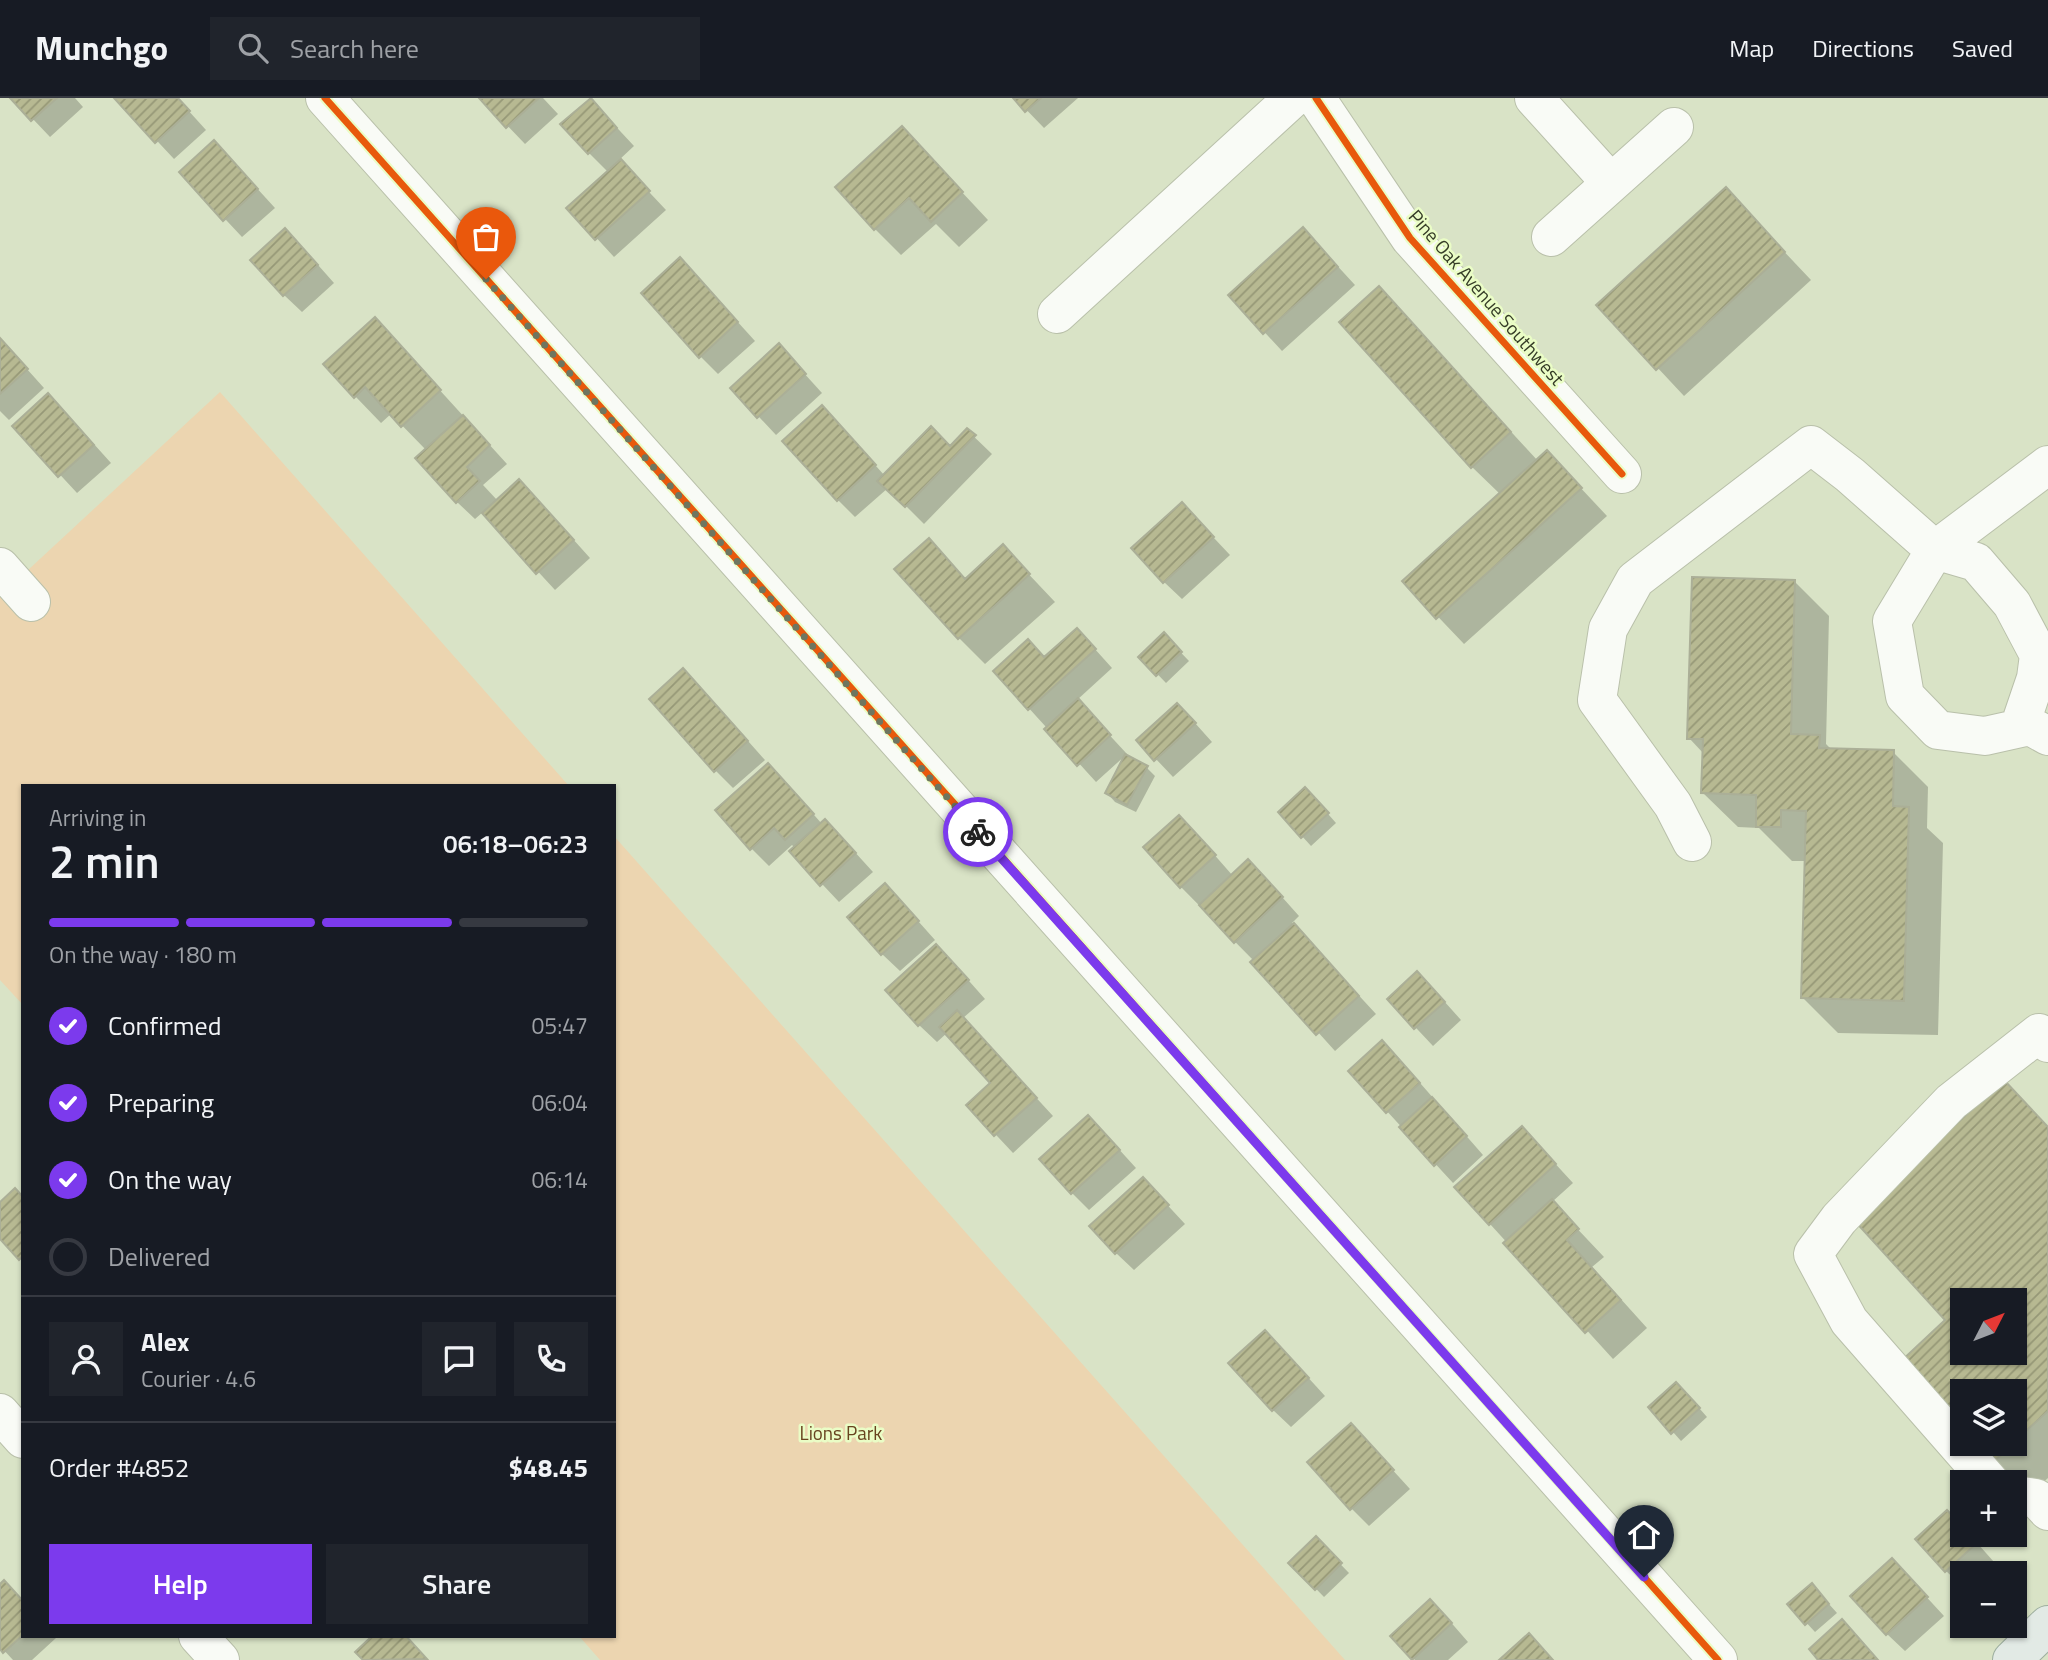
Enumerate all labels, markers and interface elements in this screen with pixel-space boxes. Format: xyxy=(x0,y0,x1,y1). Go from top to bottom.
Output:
search box xyxy=(210,17,700,80)
text: Munchgo xyxy=(35,23,168,73)
icon: search xyxy=(234,29,272,67)
text: Search here xyxy=(290,29,419,68)
text: Map xyxy=(1729,30,1774,66)
text: Directions xyxy=(1812,30,1914,66)
text: Saved xyxy=(1952,30,2013,66)
street label: Pine Oak Avenue Southwest xyxy=(1402,203,1572,392)
pin xyxy=(456,207,516,279)
icon: bag xyxy=(467,218,505,256)
courier xyxy=(943,797,1013,867)
text: Arriving in xyxy=(49,800,146,835)
icon: bike xyxy=(959,813,997,851)
text: 06:18–06:23 xyxy=(443,824,588,863)
text: 2 min xyxy=(49,826,160,896)
text: On the way · 180 m xyxy=(49,937,237,972)
text: Confirmed xyxy=(108,1006,222,1045)
icon: check xyxy=(49,1007,87,1045)
text: 05:47 xyxy=(531,1008,588,1043)
text: Preparing xyxy=(108,1083,214,1122)
icon: check xyxy=(49,1084,87,1122)
text: 06:04 xyxy=(531,1085,588,1120)
text: On the way xyxy=(108,1160,232,1199)
icon: check xyxy=(49,1161,87,1199)
text: 06:14 xyxy=(531,1162,588,1197)
text: Delivered xyxy=(108,1237,211,1276)
north arrow xyxy=(1950,1288,2026,1365)
map controls xyxy=(1950,1288,2027,1638)
button: person xyxy=(49,1322,123,1396)
text: Alex xyxy=(141,1322,189,1361)
button: chat xyxy=(422,1322,496,1396)
button: phone xyxy=(514,1322,588,1396)
text: Courier · 4.6 xyxy=(141,1361,256,1396)
button: layers xyxy=(1950,1379,2027,1456)
park label: Lions Park xyxy=(800,1418,882,1447)
text: Order #4852 xyxy=(49,1448,189,1487)
text: $48.45 xyxy=(509,1448,588,1487)
button: + xyxy=(1950,1470,2027,1547)
pin xyxy=(1614,1505,1674,1577)
icon: home xyxy=(1625,1516,1663,1554)
button: Help xyxy=(49,1544,312,1624)
button: Share xyxy=(326,1544,588,1624)
button: − xyxy=(1950,1561,2027,1638)

